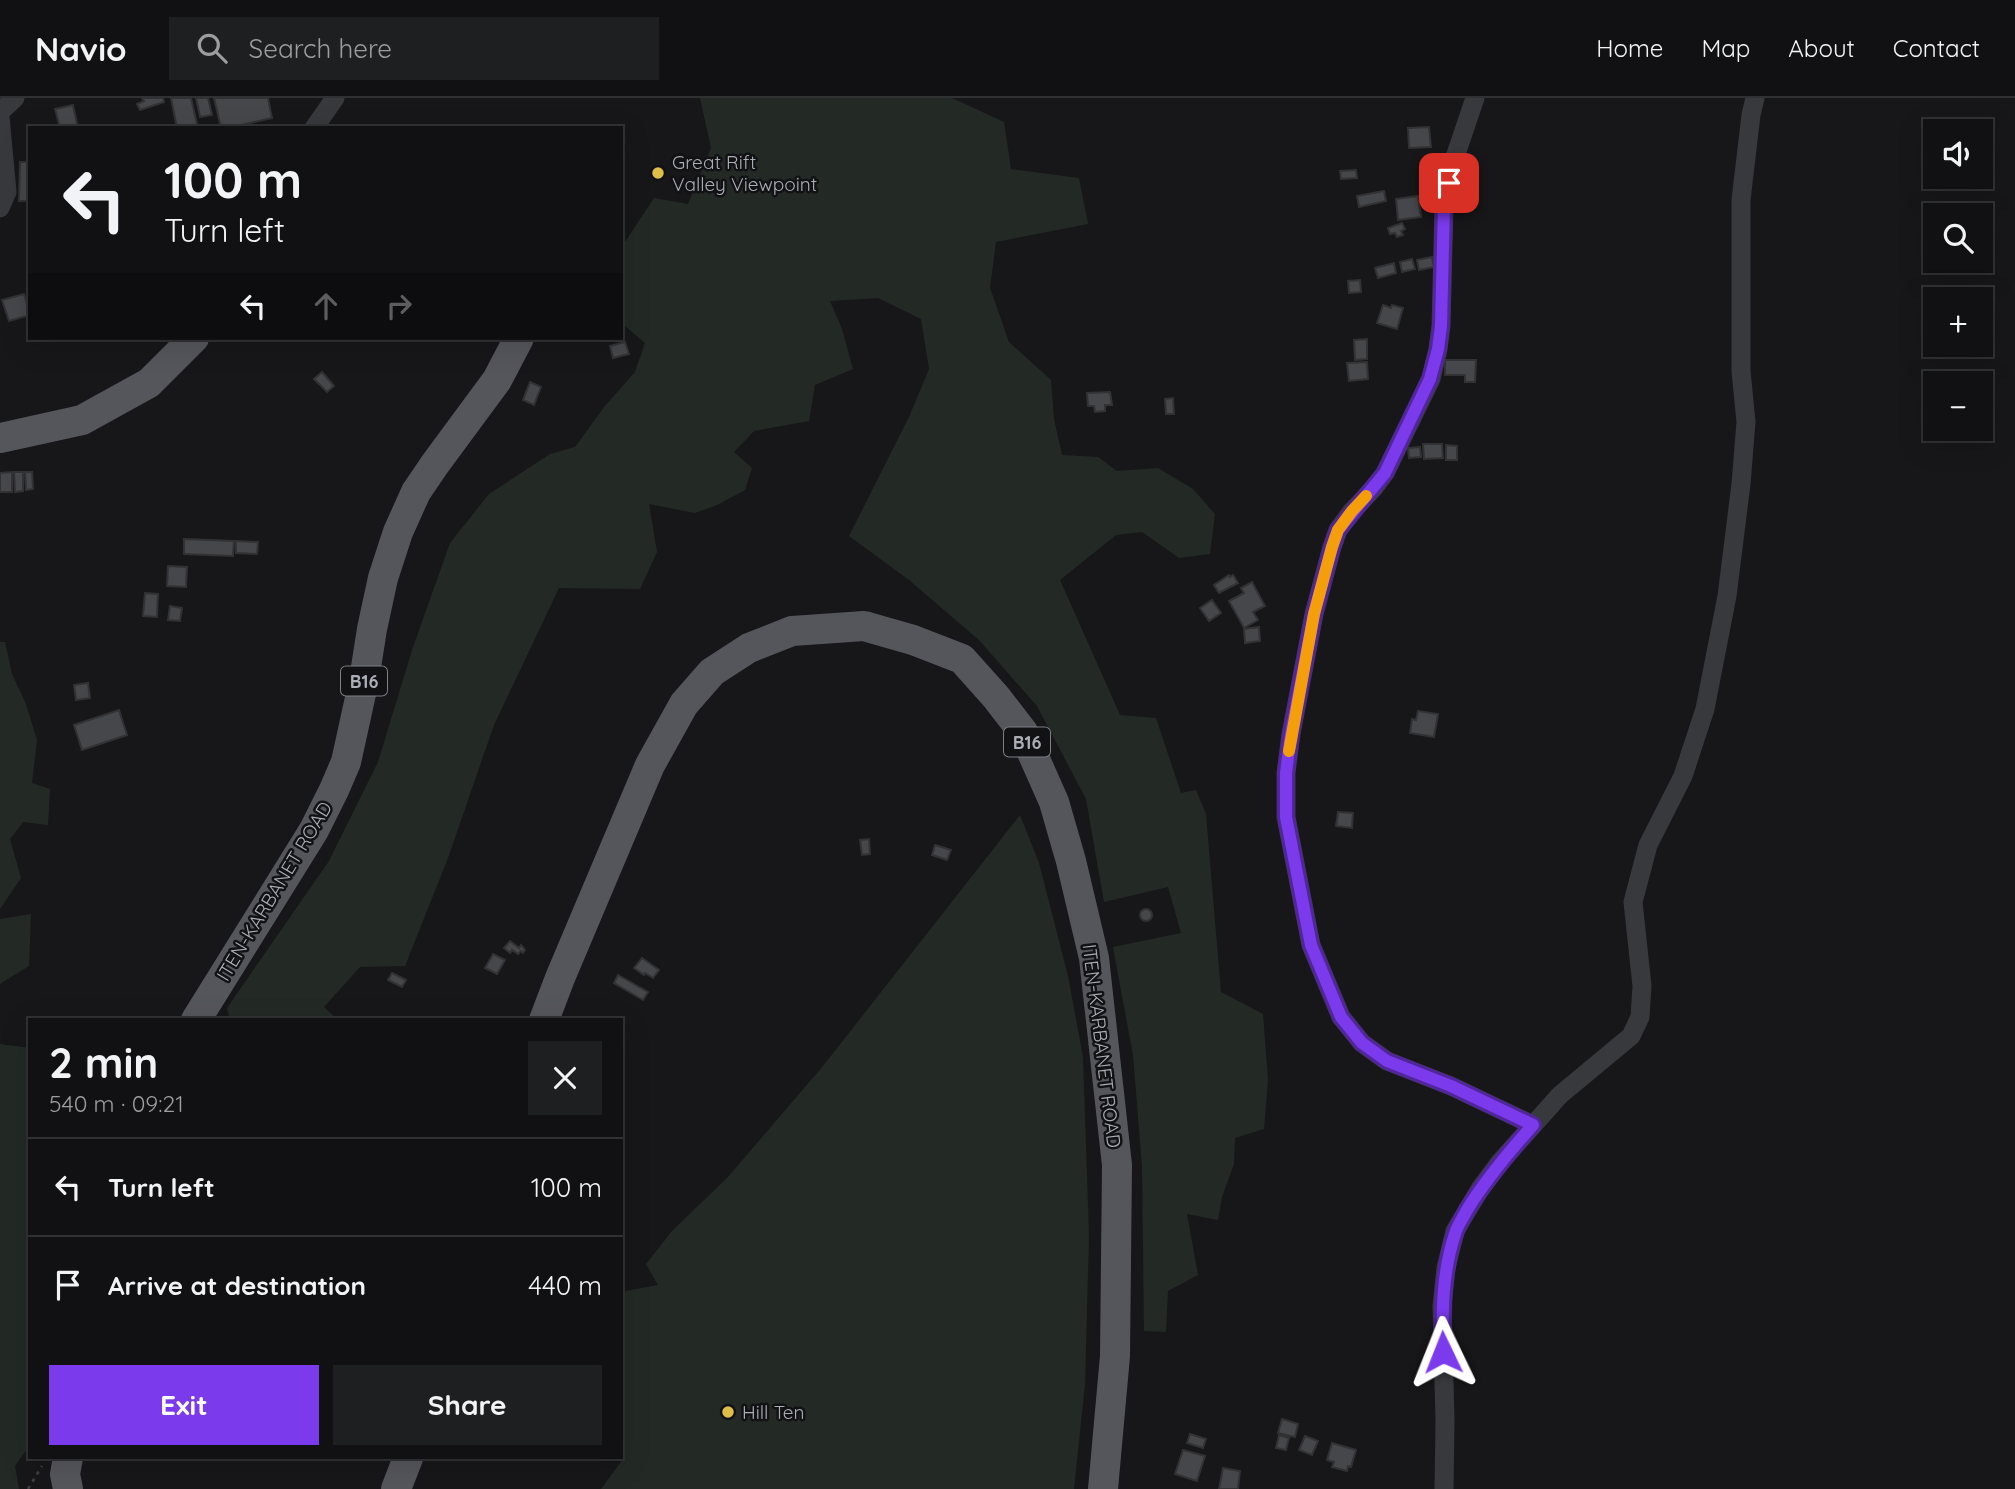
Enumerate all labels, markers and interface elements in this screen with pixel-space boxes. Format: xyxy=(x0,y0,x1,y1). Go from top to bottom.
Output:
search box xyxy=(169,17,659,80)
text: Navio xyxy=(35,28,127,69)
icon: search xyxy=(193,29,231,67)
text: Search here xyxy=(249,32,392,65)
text: Home xyxy=(1596,33,1663,63)
text: Map xyxy=(1701,33,1750,63)
text: About xyxy=(1788,33,1855,63)
text: Contact xyxy=(1893,33,1980,63)
map controls xyxy=(1923,119,1993,441)
button: sound xyxy=(1923,119,1993,189)
text: 100 m xyxy=(164,149,302,210)
place label: Great Rift Valley Viewpoint xyxy=(672,150,817,196)
pin xyxy=(1419,153,1479,213)
icon: left xyxy=(49,154,140,245)
icon: arrive xyxy=(1430,164,1468,202)
marker: Great Rift Valley Viewpoint xyxy=(650,165,666,181)
button: search xyxy=(1923,203,1993,273)
text: Turn left xyxy=(164,210,285,250)
icon: left xyxy=(234,287,272,325)
icon: ahead xyxy=(307,287,345,325)
icon: right xyxy=(380,287,418,325)
button: + xyxy=(1923,287,1993,357)
button: − xyxy=(1923,371,1993,441)
road number: B16 xyxy=(341,666,387,696)
road number: B16 xyxy=(1004,728,1050,756)
street label: ITEN-KARBANET ROAD xyxy=(211,797,337,985)
street label: ITEN-KARBANET ROAD xyxy=(1078,943,1126,1149)
text: 2 min xyxy=(49,1036,158,1089)
button: close xyxy=(528,1041,602,1115)
text: 540 m · 09:21 xyxy=(49,1089,184,1118)
icon: left xyxy=(49,1168,87,1206)
text: Turn left xyxy=(108,1171,215,1204)
text: 100 m xyxy=(531,1171,602,1204)
icon: arrive xyxy=(49,1266,87,1304)
text: Arrive at destination xyxy=(108,1269,366,1302)
text: 440 m xyxy=(528,1269,602,1302)
position arrow xyxy=(1406,1315,1480,1389)
button: Exit xyxy=(49,1365,319,1445)
button: Share xyxy=(333,1365,602,1445)
place label: Hill Ten xyxy=(742,1400,805,1424)
marker: Hill Ten xyxy=(720,1404,736,1420)

